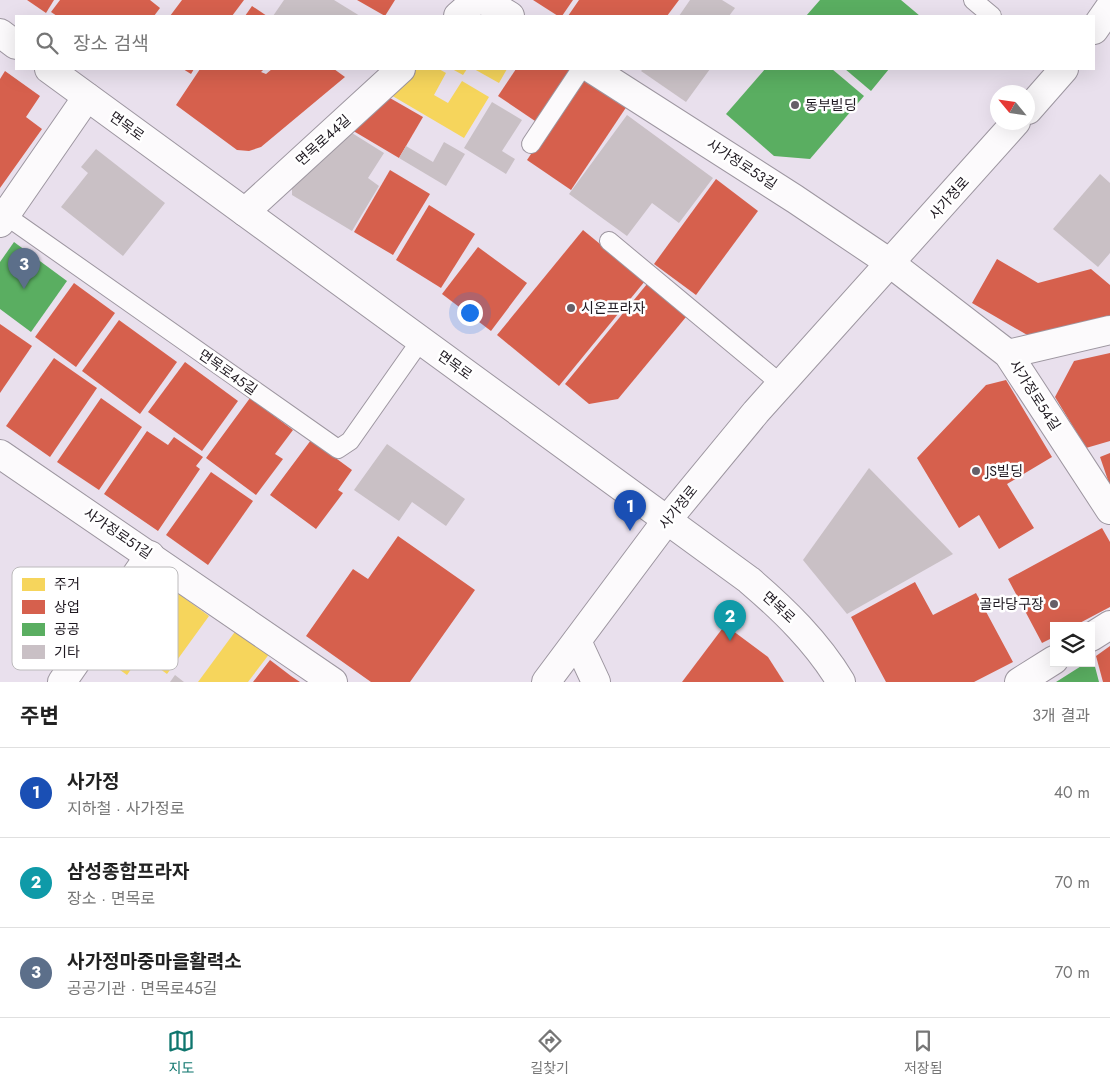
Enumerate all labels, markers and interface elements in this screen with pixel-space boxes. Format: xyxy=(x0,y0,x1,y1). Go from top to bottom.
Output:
search box xyxy=(15,15,1095,70)
icon: search xyxy=(33,29,61,57)
text: 장소 검색 xyxy=(73,30,149,57)
north arrow xyxy=(990,85,1035,130)
place label: 동부빌딩 xyxy=(805,95,857,115)
marker: 동부빌딩 xyxy=(789,99,801,111)
street label: 면목로 xyxy=(105,107,149,146)
street label: 면목로44길 xyxy=(291,110,355,170)
street label: 사가정로53길 xyxy=(703,134,781,194)
street label: 사가정로 xyxy=(924,172,974,224)
pin: 3 xyxy=(8,248,40,289)
place label: 시온프라자 xyxy=(581,298,646,318)
your location xyxy=(457,300,483,326)
marker: 시온프라자 xyxy=(565,302,577,314)
street label: 면목로45길 xyxy=(195,344,261,400)
street label: 면목로 xyxy=(433,346,477,385)
street label: 사가정로54길 xyxy=(1005,356,1065,434)
place label: JS빌딩 xyxy=(984,461,1023,481)
marker: JS빌딩 xyxy=(970,465,982,477)
street label: 사가정로 xyxy=(654,481,702,533)
pin: 1 xyxy=(614,490,646,531)
street label: 사가정로51길 xyxy=(80,503,156,563)
legend xyxy=(12,567,178,670)
text: 주거 xyxy=(54,574,80,594)
street label: 면목로 xyxy=(758,587,800,628)
place label: 골라당구장 xyxy=(980,594,1044,614)
text: 상업 xyxy=(54,597,80,617)
marker: 골라당구장 xyxy=(1048,598,1060,610)
pin: 2 xyxy=(714,600,746,641)
text: 공공 xyxy=(54,619,80,639)
map controls xyxy=(1050,622,1095,667)
button: layers xyxy=(1050,622,1095,667)
text: 기타 xyxy=(54,642,80,662)
text: 주변 xyxy=(20,701,59,731)
text: 3개 결과 xyxy=(1032,704,1090,727)
text: 사가정 xyxy=(67,768,119,795)
text: 1 xyxy=(32,781,40,804)
text: 40 m xyxy=(1054,781,1090,804)
text: 지하철 · 사가정로 xyxy=(67,797,184,820)
text: 삼성종합프라자 xyxy=(67,858,189,885)
text: 2 xyxy=(31,871,41,894)
text: 70 m xyxy=(1055,871,1090,894)
text: 장소 · 면목로 xyxy=(67,887,155,910)
text: 사가정마중마을활력소 xyxy=(67,948,242,975)
text: 3 xyxy=(31,961,41,984)
text: 70 m xyxy=(1055,961,1090,984)
text: 공공기관 · 면목로45길 xyxy=(67,977,218,1000)
tab: 지도 xyxy=(167,1027,195,1078)
tab: 길찾기 xyxy=(530,1027,569,1078)
tab: 저장됨 xyxy=(904,1027,943,1078)

